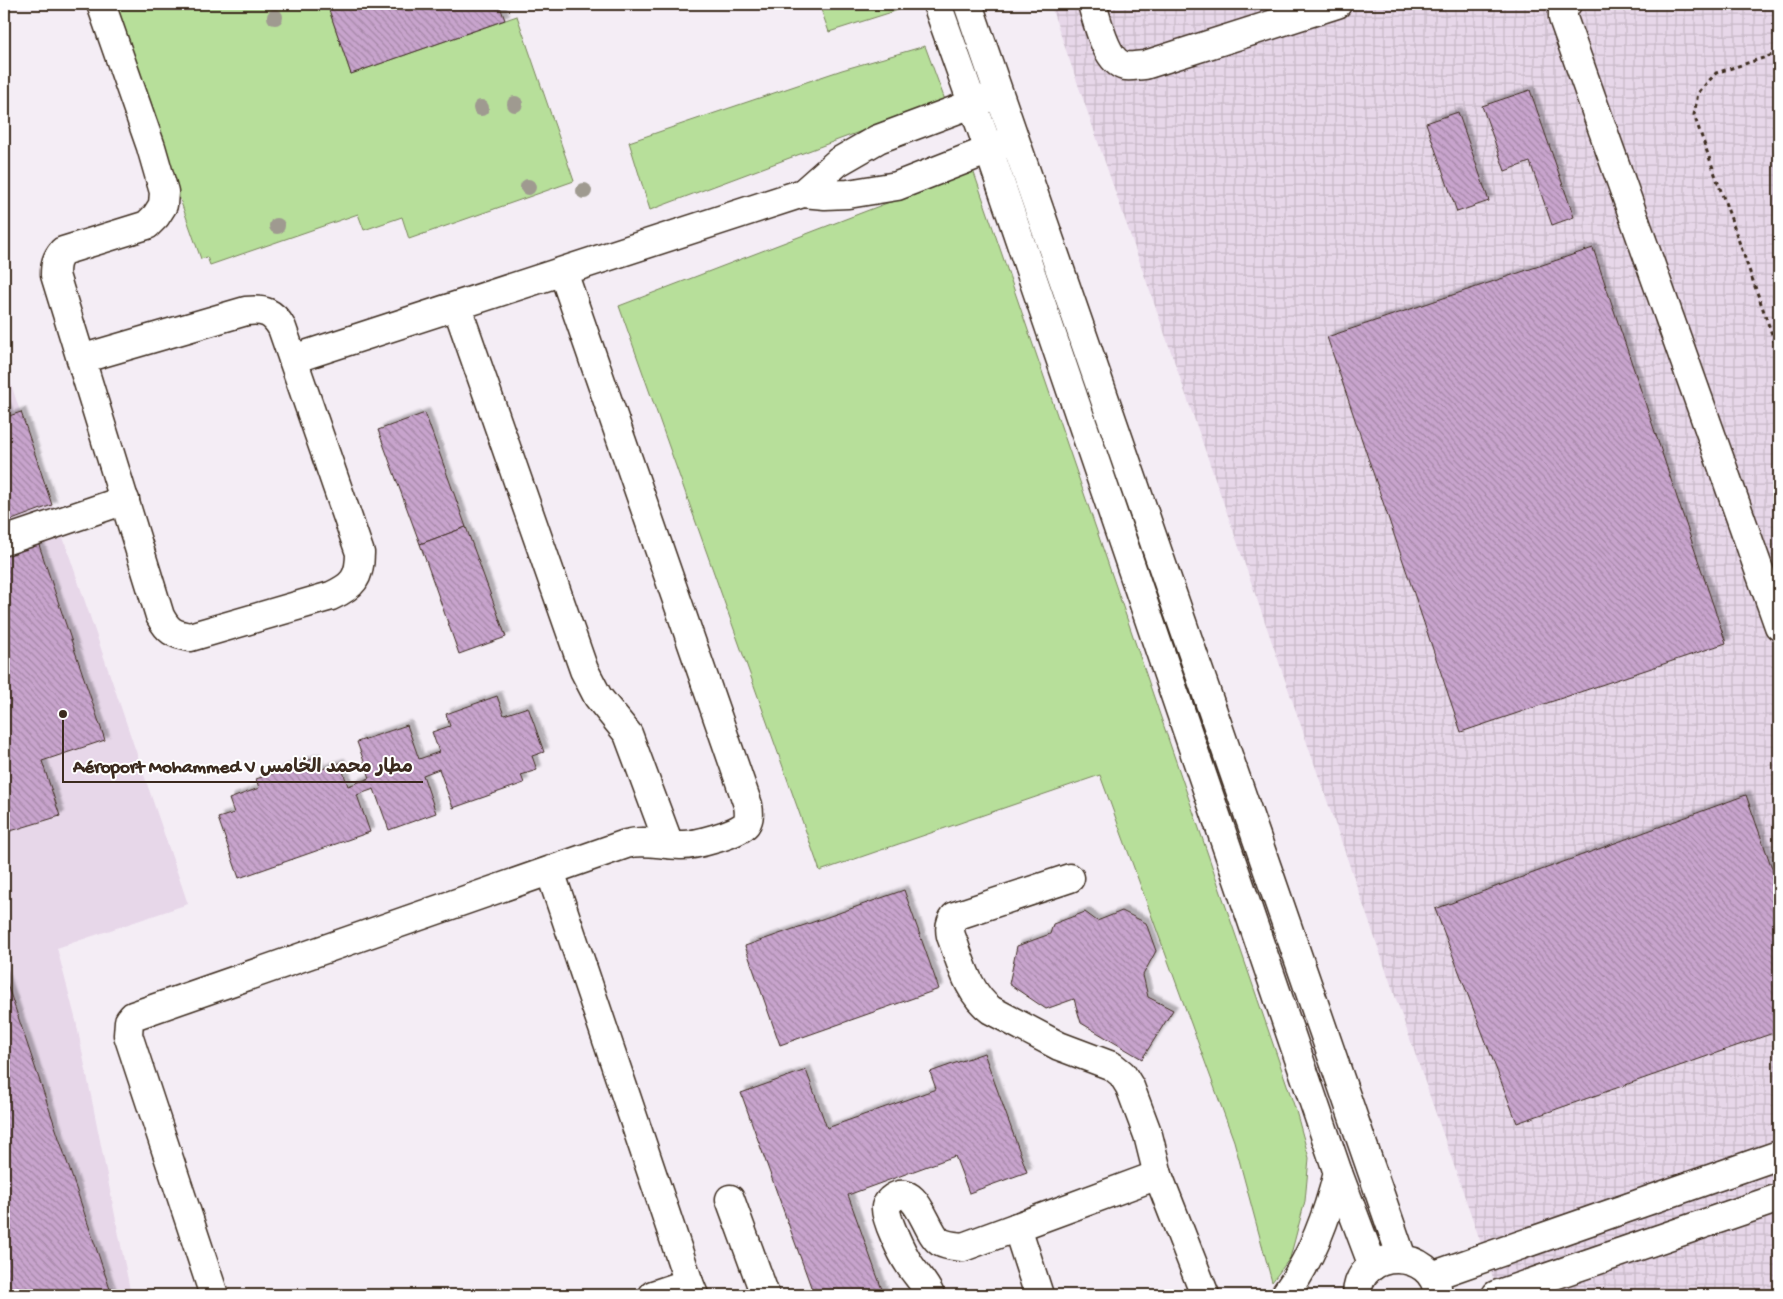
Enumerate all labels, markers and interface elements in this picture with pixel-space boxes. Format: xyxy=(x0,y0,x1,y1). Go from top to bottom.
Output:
callout: Aéroport Mohammed V مطار محمد الخامس xyxy=(63,748,423,782)
text: Aéroport Mohammed V مطار محمد الخامس xyxy=(72,757,413,780)

